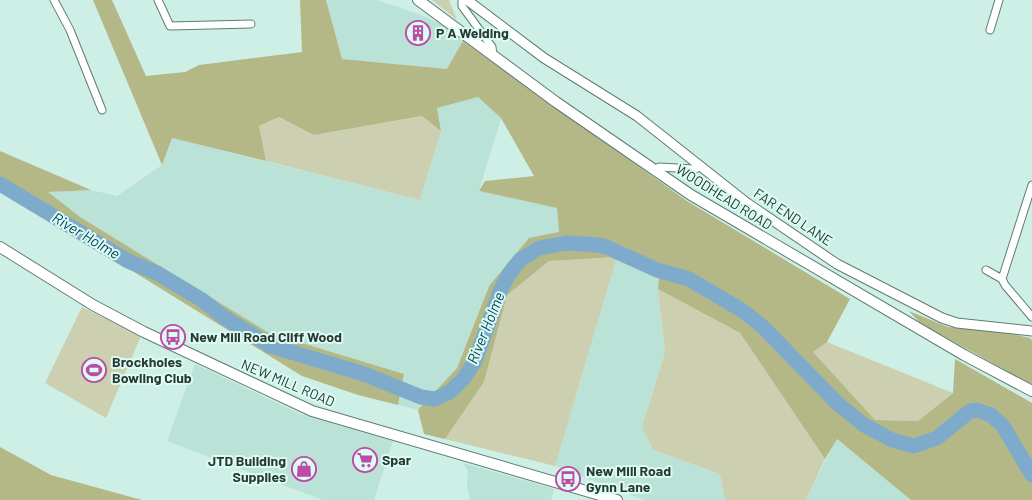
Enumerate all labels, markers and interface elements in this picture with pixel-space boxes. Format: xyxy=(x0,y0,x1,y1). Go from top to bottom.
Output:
building icon: P A Welding xyxy=(405,20,431,46)
place label: P A Welding xyxy=(436,24,509,41)
street label: WOODHEAD ROAD xyxy=(673,160,775,233)
street label: FAR END LANE xyxy=(751,184,836,249)
water label: River Holme xyxy=(49,208,124,262)
water label: River Holme xyxy=(463,289,508,366)
bus stop icon: New Mill Road Cliff Wood xyxy=(160,324,186,350)
place label: New Mill Road Cliff Wood xyxy=(190,328,342,345)
place label: Brockholes Bowling Club xyxy=(112,353,192,386)
street label: NEW MILL ROAD xyxy=(239,355,337,410)
sports icon: Brockholes Bowling Club xyxy=(81,357,107,383)
supermarket icon: Spar xyxy=(352,447,378,473)
place label: Spar xyxy=(382,451,412,468)
place label: JTD Building Supplies xyxy=(208,452,286,485)
shop icon: JTD Building Supplies xyxy=(291,456,317,482)
place label: New Mill Road Gynn Lane xyxy=(586,462,671,495)
bus stop icon: New Mill Road Gynn Lane xyxy=(555,466,581,492)

